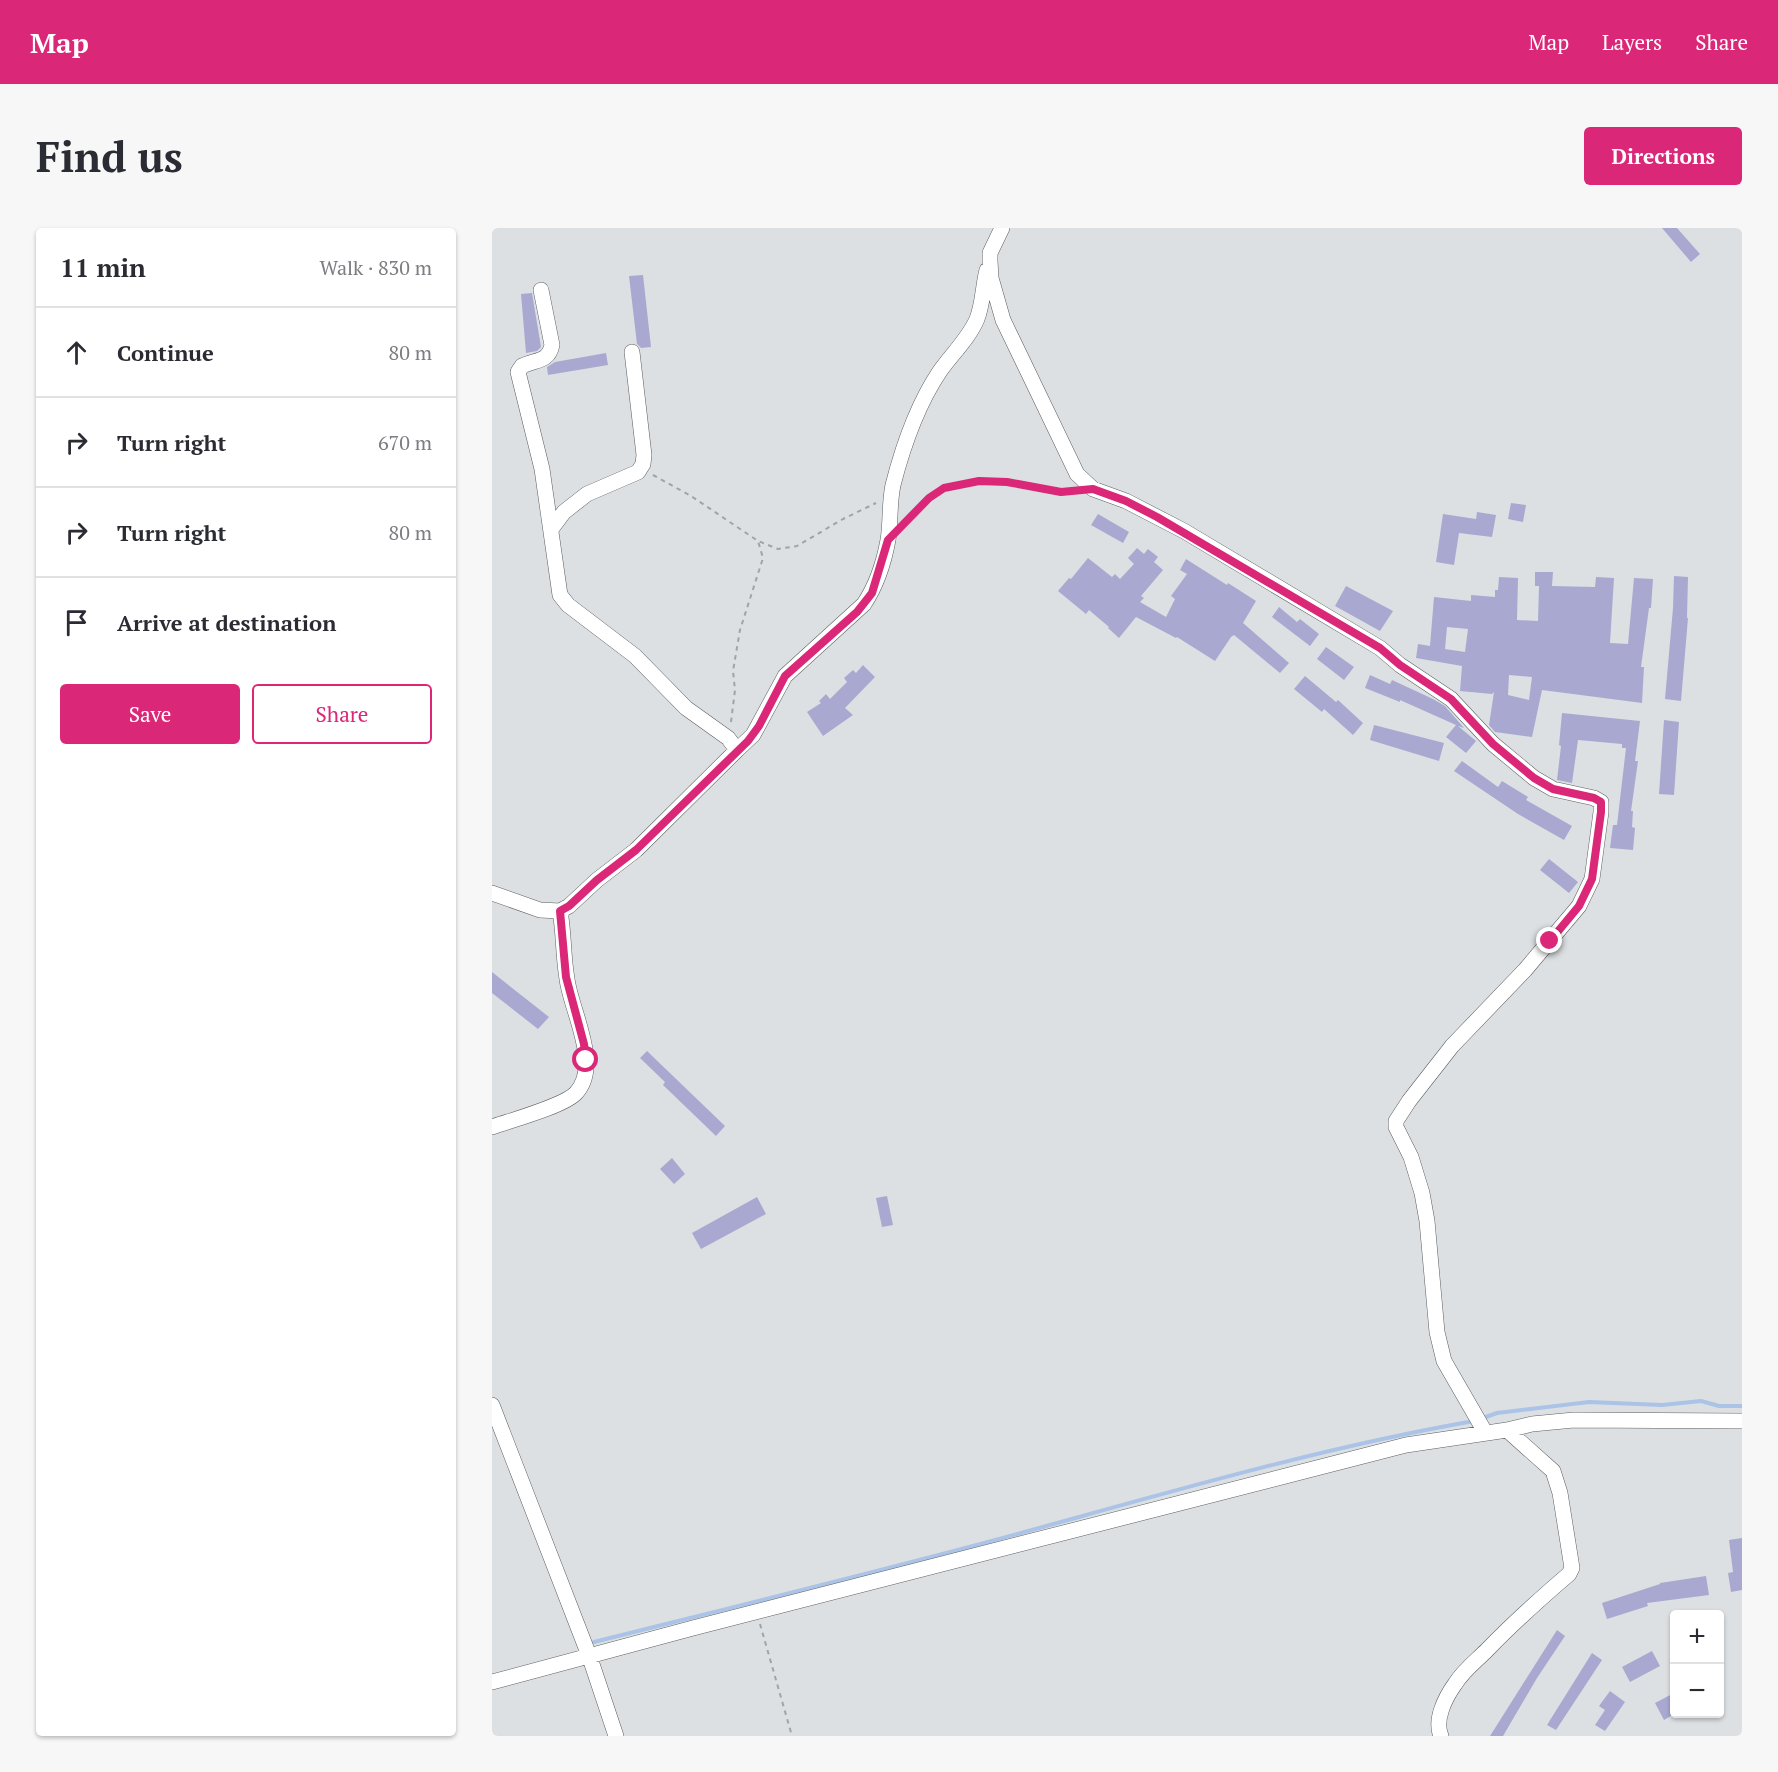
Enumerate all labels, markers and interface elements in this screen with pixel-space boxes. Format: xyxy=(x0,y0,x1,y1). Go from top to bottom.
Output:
text: Map xyxy=(30,24,89,61)
text: Map xyxy=(1528,28,1569,56)
text: Layers xyxy=(1602,28,1662,56)
text: Share xyxy=(1695,28,1748,56)
button: Directions xyxy=(1584,127,1742,185)
text: Find us xyxy=(36,128,183,184)
text: 11 min xyxy=(60,250,146,284)
text: Walk · 830 m xyxy=(320,254,432,281)
icon: ahead xyxy=(60,336,93,369)
text: Continue xyxy=(117,338,214,367)
text: 80 m xyxy=(389,339,432,366)
icon: right xyxy=(60,426,93,459)
text: Turn right xyxy=(117,428,226,457)
text: 670 m xyxy=(378,429,432,456)
icon: right xyxy=(60,516,93,549)
text: Turn right xyxy=(117,518,226,547)
text: 80 m xyxy=(389,519,432,546)
icon: arrive xyxy=(60,606,93,639)
text: Arrive at destination xyxy=(117,608,336,637)
button: Save xyxy=(60,684,240,744)
button: Share xyxy=(252,684,432,744)
route end xyxy=(1536,927,1562,953)
route start xyxy=(572,1046,598,1072)
map controls xyxy=(1670,1610,1724,1718)
button: + xyxy=(1670,1610,1724,1664)
button: − xyxy=(1670,1664,1724,1718)

